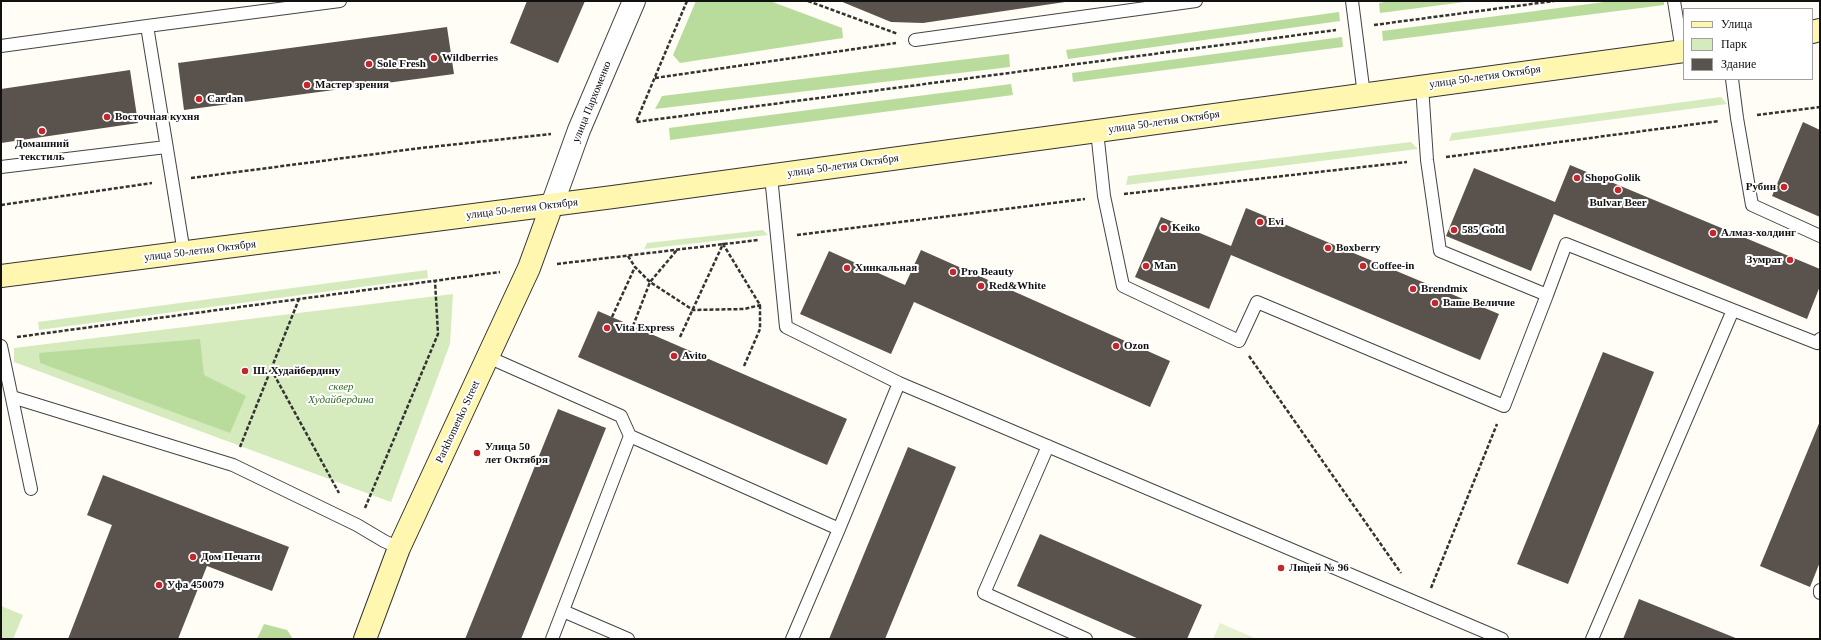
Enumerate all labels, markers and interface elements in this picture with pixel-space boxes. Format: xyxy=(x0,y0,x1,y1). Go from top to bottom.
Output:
legend xyxy=(1683,8,1813,80)
text: Улица xyxy=(1721,17,1752,31)
text: Парк xyxy=(1721,37,1747,51)
place label: Wildberries xyxy=(442,51,498,65)
marker: Wildberries xyxy=(429,53,439,63)
place label: Sole Fresh xyxy=(377,57,426,71)
text: Здание xyxy=(1721,57,1756,71)
marker: Sole Fresh xyxy=(364,59,374,69)
street label: улица Пархоменко xyxy=(570,59,614,145)
street label: улица 50-летия Октября xyxy=(1428,63,1542,91)
place label: Мастер зрения xyxy=(315,78,389,92)
marker: Мастер зрения xyxy=(302,80,312,90)
place label: Cardan xyxy=(207,92,243,106)
marker: Cardan xyxy=(194,94,204,104)
street label: улица 50-летия Октября xyxy=(1107,108,1221,136)
place label: Восточная кухня xyxy=(115,110,199,124)
marker: Восточная кухня xyxy=(102,112,112,122)
marker: Домашний текстиль xyxy=(37,126,47,136)
place label: Домашний текстиль xyxy=(15,137,69,163)
street label: улица 50-летия Октября xyxy=(786,152,900,180)
place label: ShopoGolik xyxy=(1585,171,1641,185)
marker: ShopoGolik xyxy=(1572,173,1582,183)
place label: Рубин xyxy=(1746,180,1776,194)
marker: Рубин xyxy=(1779,182,1789,192)
marker: Bulvar Beer xyxy=(1613,185,1623,195)
street label: улица 50-летия Октября xyxy=(465,196,579,222)
place label: Bulvar Beer xyxy=(1589,196,1647,210)
place label: Evi xyxy=(1268,215,1284,229)
marker: Evi xyxy=(1255,217,1265,227)
place label: Keiko xyxy=(1172,221,1200,235)
marker: Keiko xyxy=(1159,223,1169,233)
place label: 585 Gold xyxy=(1462,223,1504,237)
marker: 585 Gold xyxy=(1449,225,1459,235)
place label: Алмаз-холдинг xyxy=(1721,226,1796,240)
marker: Алмаз-холдинг xyxy=(1708,228,1718,238)
street label: улица 50-летия Октября xyxy=(143,238,257,264)
place label: Boxberry xyxy=(1336,241,1381,255)
marker: Boxberry xyxy=(1323,243,1333,253)
place label: Зумрат xyxy=(1747,253,1782,267)
marker: Зумрат xyxy=(1785,255,1795,265)
place label: Man xyxy=(1154,259,1176,273)
place label: Coffee-in xyxy=(1371,259,1414,273)
place label: Хинкальная xyxy=(855,261,917,275)
marker: Man xyxy=(1141,261,1151,271)
marker: Coffee-in xyxy=(1358,261,1368,271)
marker: Хинкальная xyxy=(842,263,852,273)
place label: Pro Beauty xyxy=(961,265,1014,279)
marker: Pro Beauty xyxy=(948,267,958,277)
place label: Red&White xyxy=(989,279,1046,293)
marker: Red&White xyxy=(976,281,986,291)
place label: Brendmix xyxy=(1421,282,1468,296)
marker: Brendmix xyxy=(1408,284,1418,294)
place label: Ваше Величие xyxy=(1443,296,1515,310)
marker: Ваше Величие xyxy=(1430,298,1440,308)
place label: Vita Express xyxy=(615,321,675,335)
marker: Vita Express xyxy=(602,323,612,333)
place label: Ozon xyxy=(1124,339,1149,353)
marker: Ozon xyxy=(1111,341,1121,351)
place label: Avito xyxy=(682,349,707,363)
marker: Avito xyxy=(669,351,679,361)
place label: Ш. Худайбердину xyxy=(253,364,340,378)
marker: Ш. Худайбердину xyxy=(240,366,250,376)
street label: Parkhomenko Street xyxy=(433,379,483,465)
park label: сквер Худайбердина xyxy=(308,380,374,406)
place label: Улица 50 лет Октября xyxy=(485,440,548,466)
marker: Улица 50 лет Октября xyxy=(472,448,482,458)
place label: Дом Печати xyxy=(201,550,260,564)
marker: Дом Печати xyxy=(188,552,198,562)
place label: Лицей № 96 xyxy=(1289,561,1349,575)
marker: Лицей № 96 xyxy=(1276,563,1286,573)
place label: Уфа 450079 xyxy=(167,578,224,592)
marker: Уфа 450079 xyxy=(154,580,164,590)

